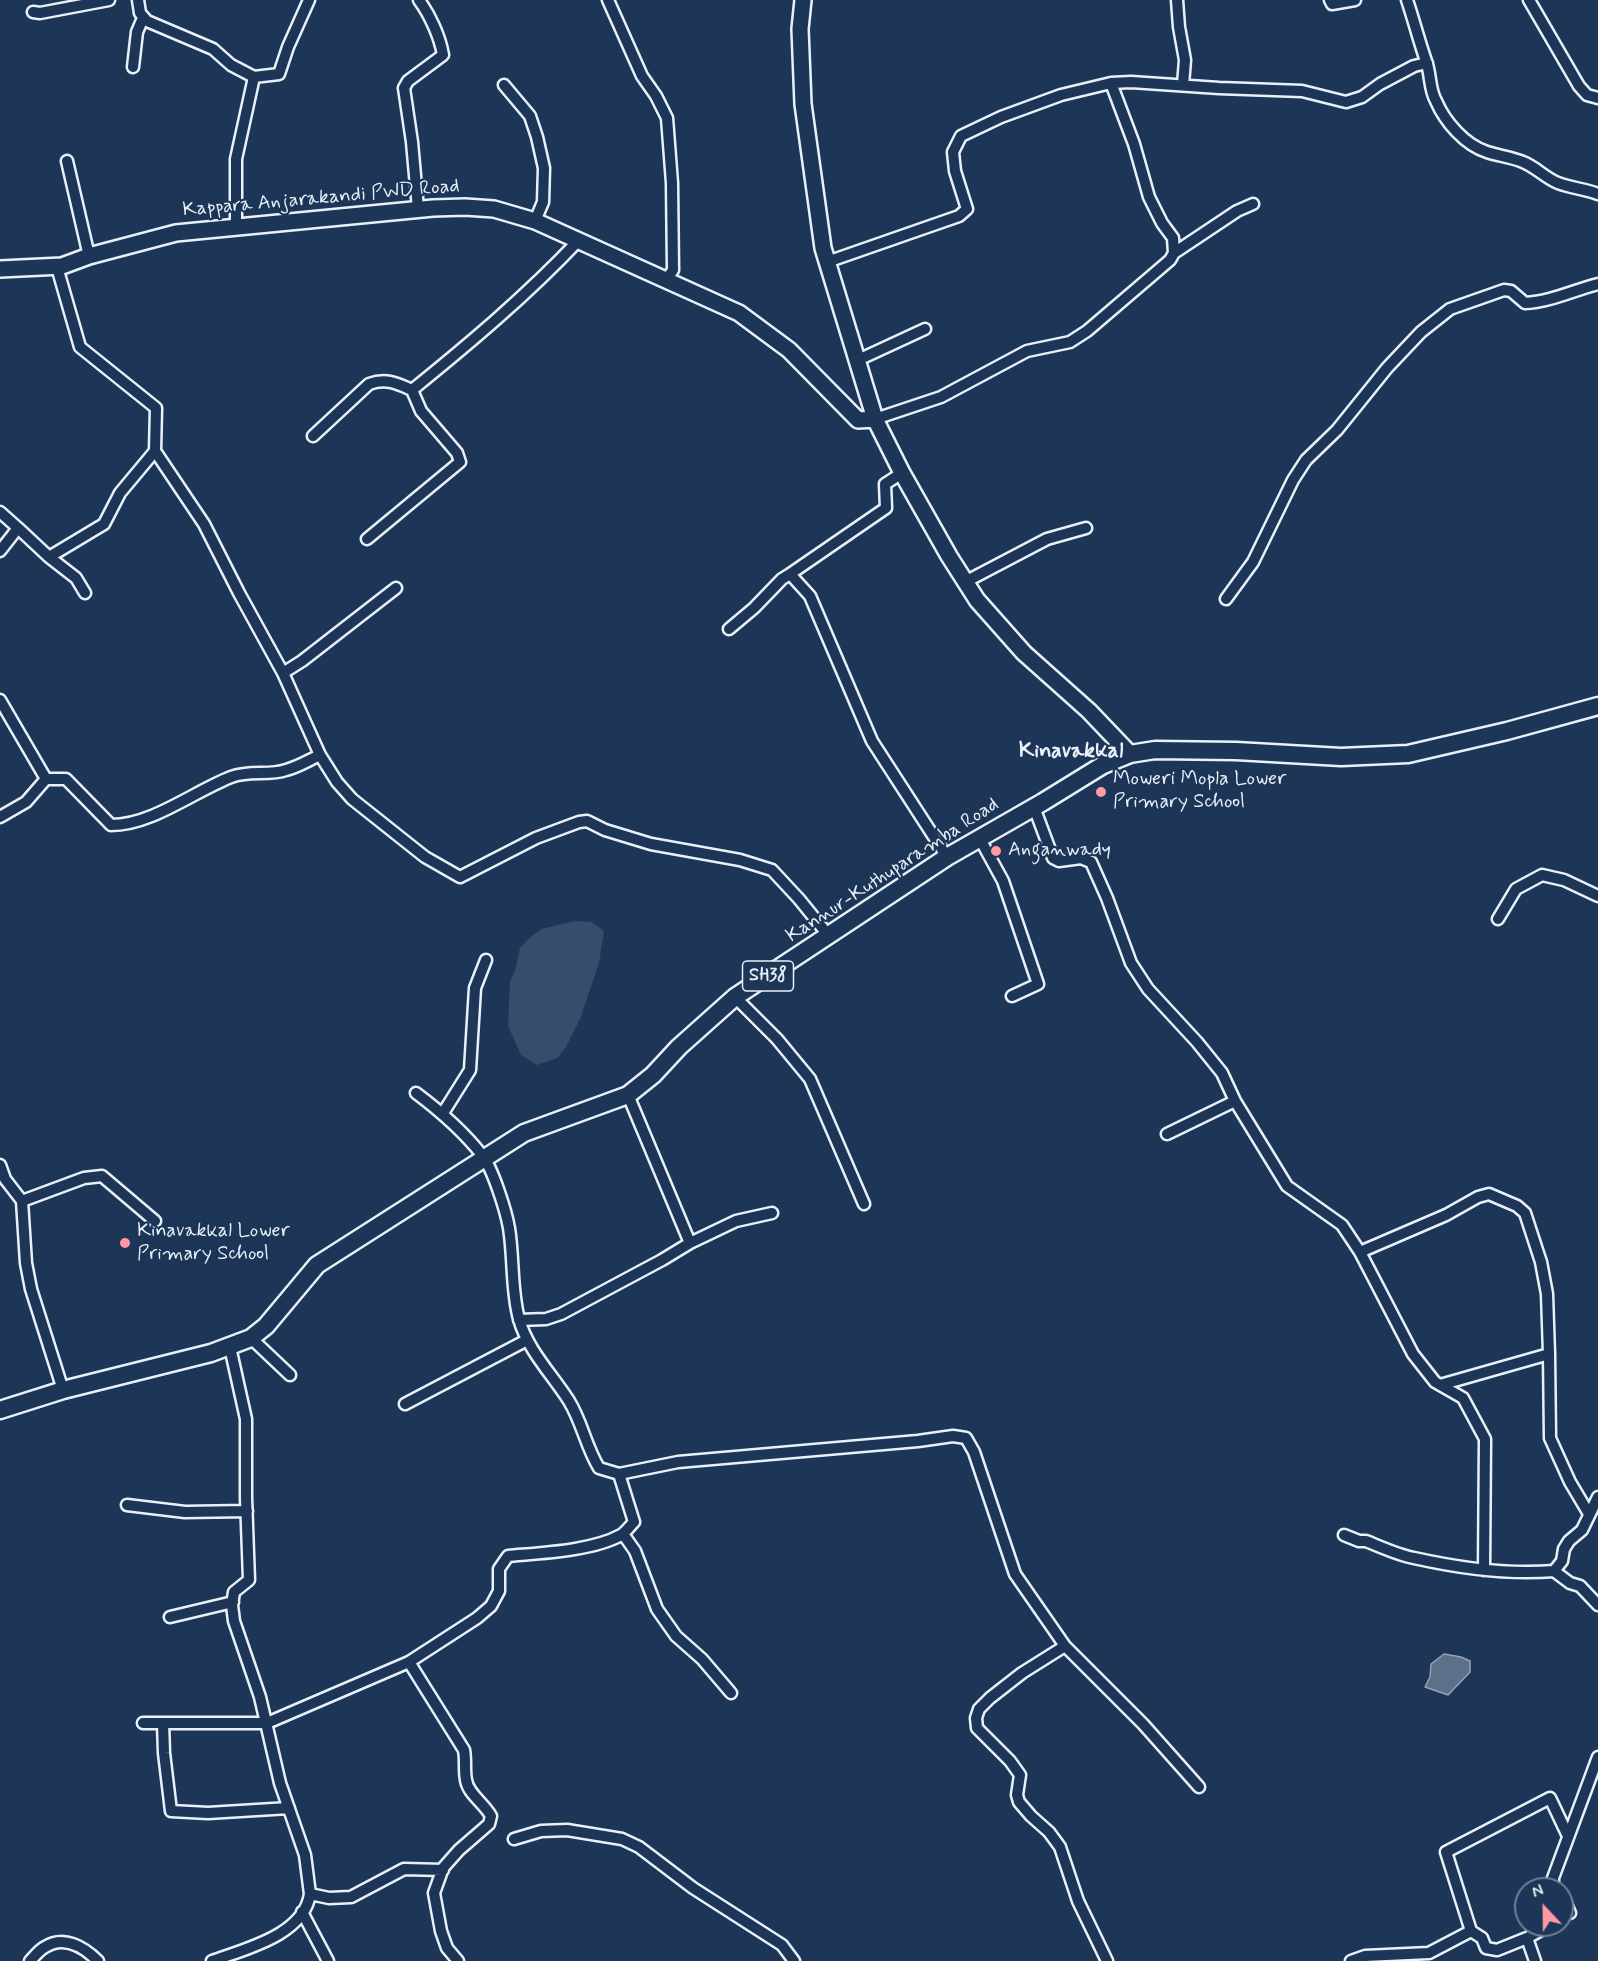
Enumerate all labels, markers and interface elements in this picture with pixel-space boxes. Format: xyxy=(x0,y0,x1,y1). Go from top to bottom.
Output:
street label: Kappara Anjarakandi PWD Road xyxy=(182,175,460,223)
district label: Kinavakkal xyxy=(1019,739,1123,765)
place label: Moweri Mopla Lower Primary School xyxy=(1113,768,1286,815)
marker: Moweri Mopla Lower Primary School xyxy=(1094,785,1108,799)
street label: Kannur-Kuthuparamba Road xyxy=(782,793,1004,949)
place label: Anganwady xyxy=(1008,839,1111,863)
marker: Anganwady xyxy=(989,844,1003,858)
road number: SH38 xyxy=(742,961,794,991)
place label: Kinavakkal Lower Primary School xyxy=(137,1220,290,1267)
marker: Kinavakkal Lower Primary School xyxy=(118,1236,132,1250)
north arrow xyxy=(1514,1877,1574,1937)
text: N xyxy=(1529,1880,1547,1903)

